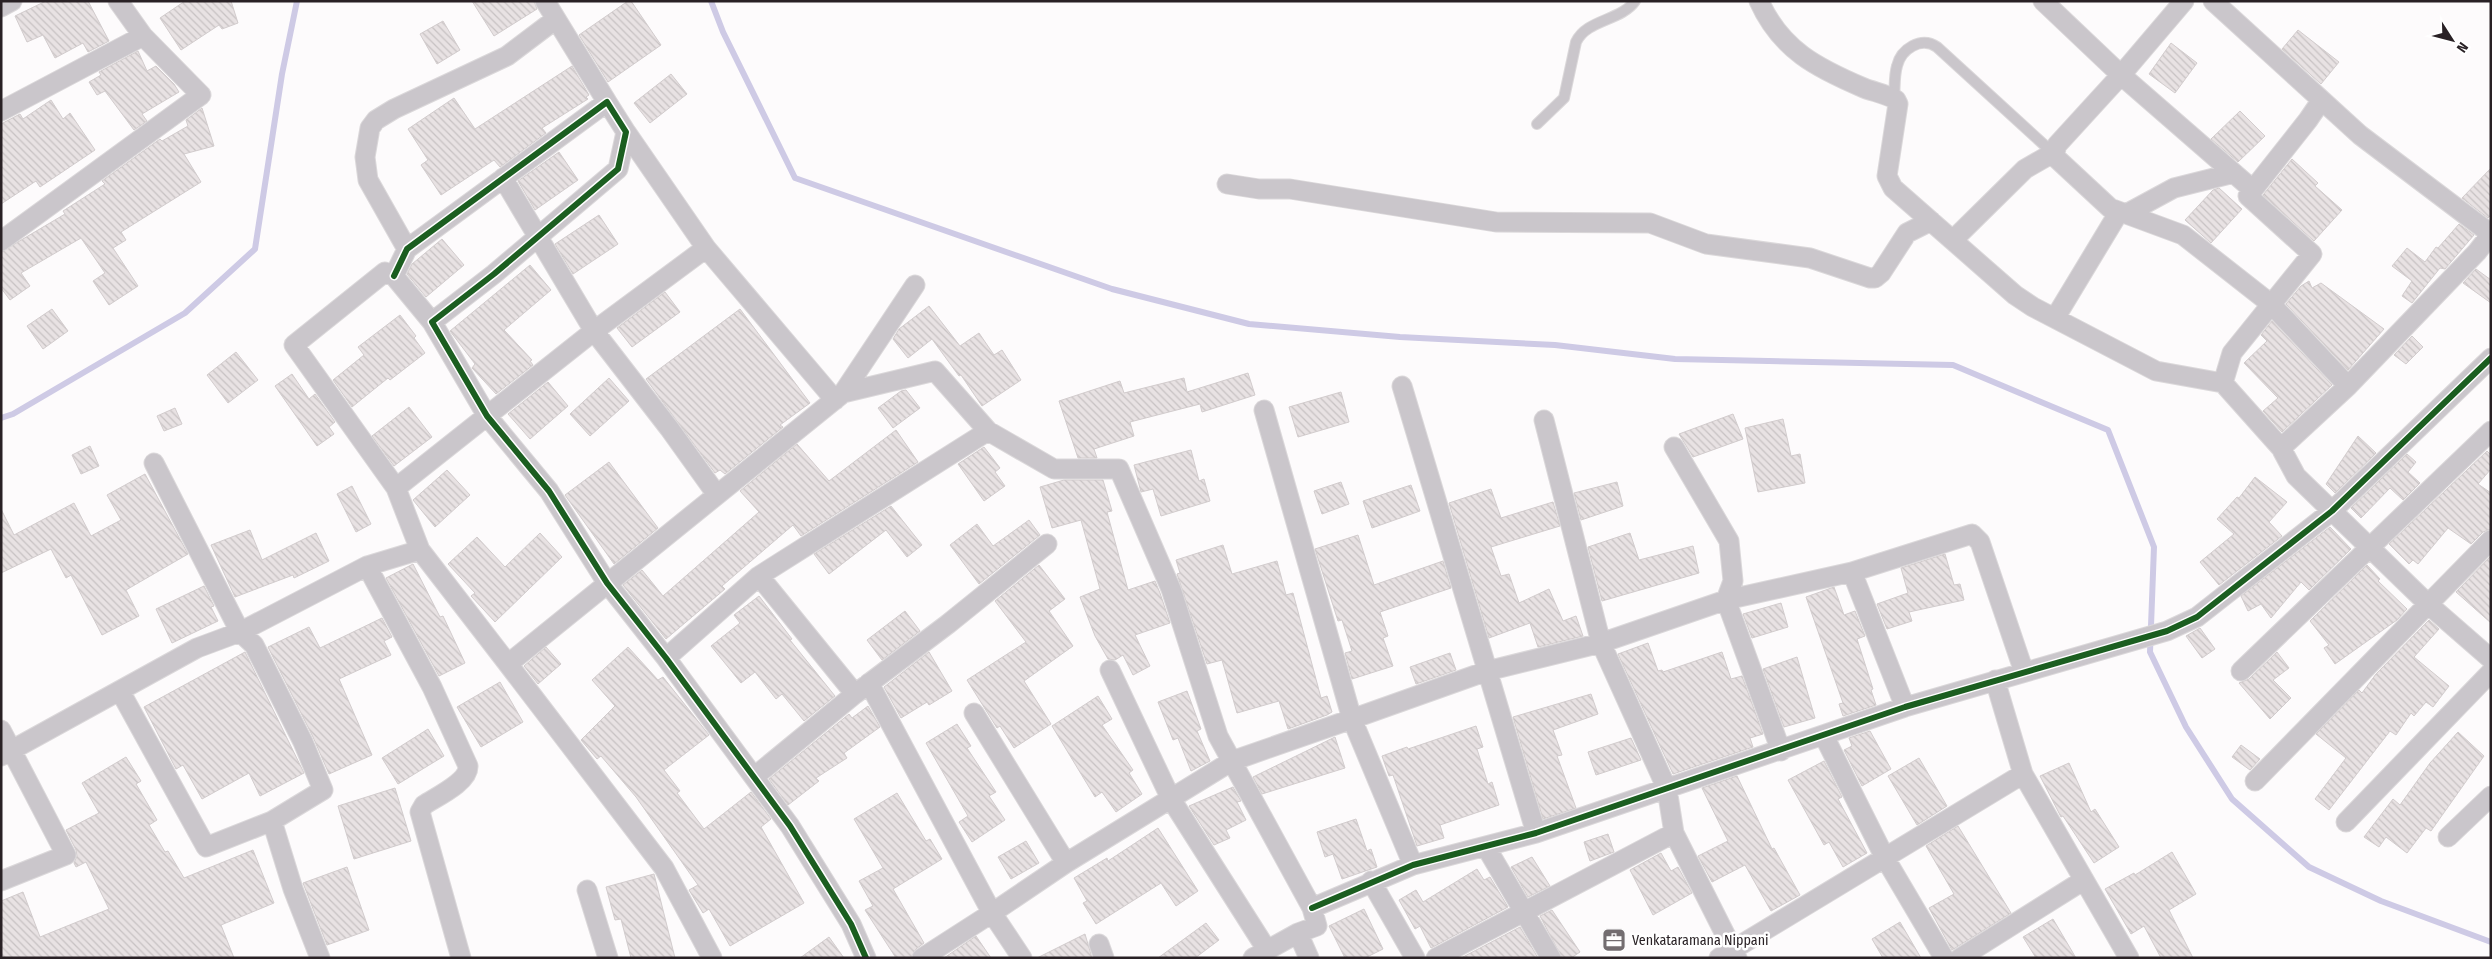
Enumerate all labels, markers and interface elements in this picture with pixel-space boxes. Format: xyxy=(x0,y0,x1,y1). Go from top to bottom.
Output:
north arrow xyxy=(2427,15,2477,65)
text: N xyxy=(2453,39,2471,56)
office icon: Venkataramana Nippani xyxy=(1601,927,1627,953)
place label: Venkataramana Nippani xyxy=(1632,932,1769,949)

